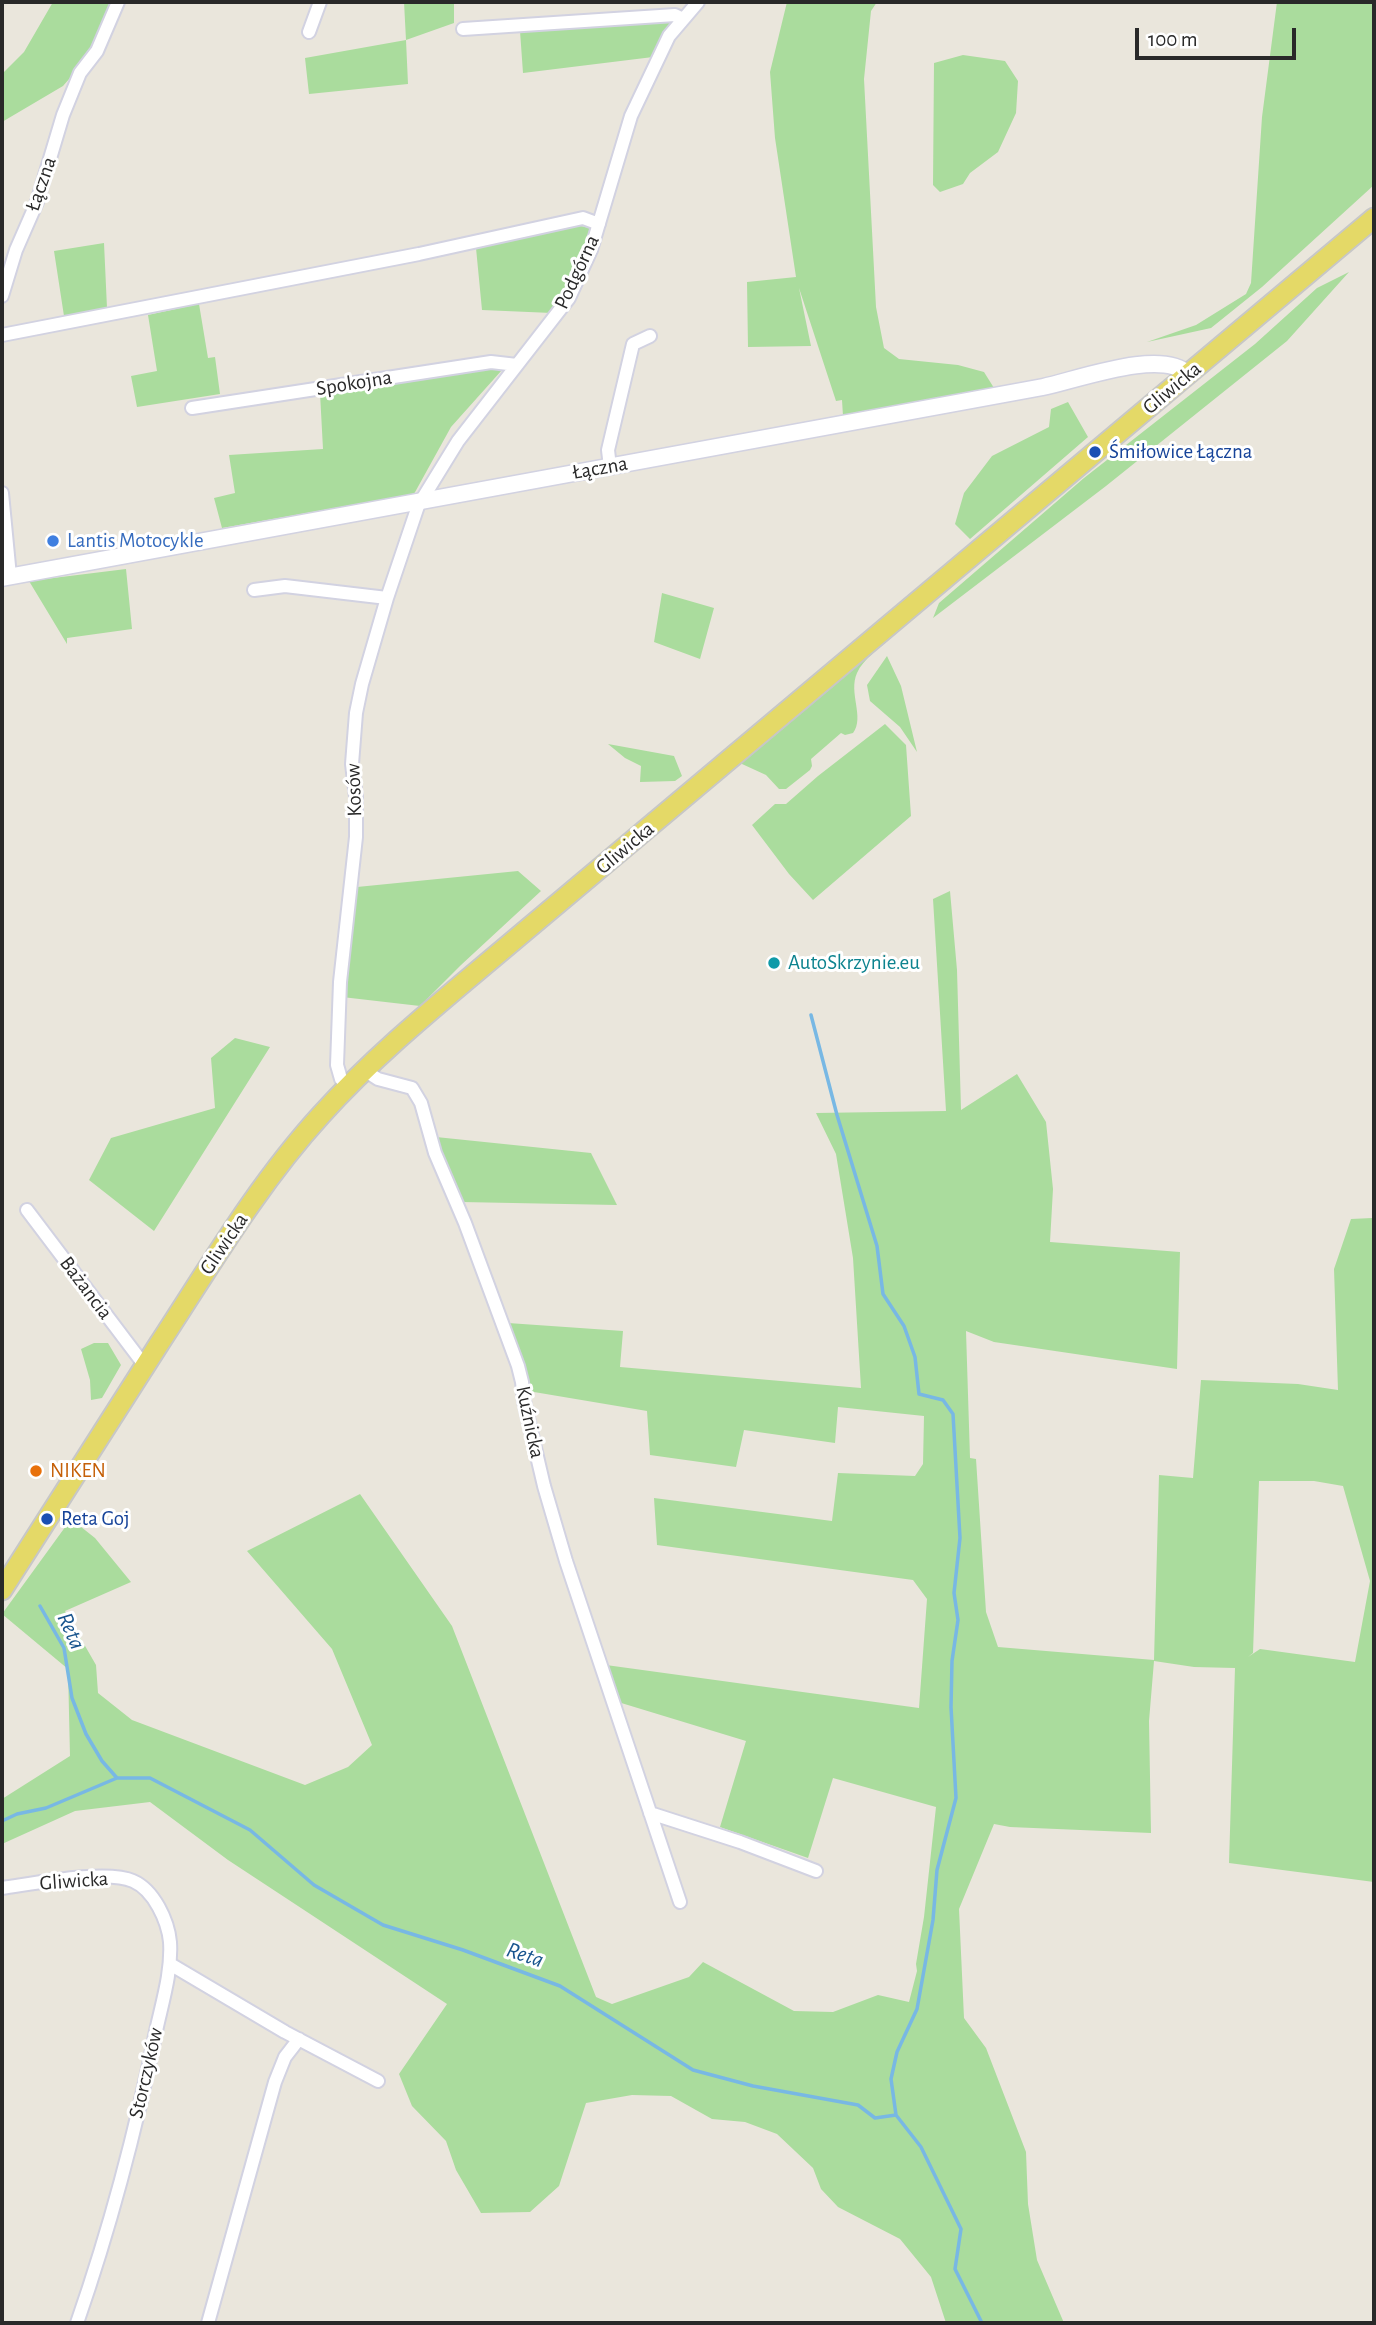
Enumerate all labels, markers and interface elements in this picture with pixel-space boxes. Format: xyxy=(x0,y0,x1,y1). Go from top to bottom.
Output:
scale bar xyxy=(1138,14,1299,58)
text: 100 m xyxy=(1148,29,1198,50)
street label: Łączna xyxy=(20,153,62,215)
street label: Podgórna xyxy=(549,231,605,313)
street label: Gliwicka xyxy=(1138,356,1206,420)
street label: Spokojna xyxy=(314,365,394,401)
place label: Śmiłowice Łączna xyxy=(1109,439,1252,465)
marker: Śmiłowice Łączna xyxy=(1087,444,1103,460)
street label: Łączna xyxy=(570,451,630,485)
place label: Lantis Motocykle xyxy=(67,528,204,554)
marker: Lantis Motocykle xyxy=(45,533,61,549)
street label: Kosów xyxy=(340,763,368,817)
street label: Gliwicka xyxy=(591,816,659,880)
place label: AutoSkrzynie.eu xyxy=(788,950,920,976)
marker: AutoSkrzynie.eu xyxy=(766,955,782,971)
street label: Gliwicka xyxy=(194,1208,254,1280)
street label: Bażancia xyxy=(54,1251,118,1325)
street label: Kuźnicka xyxy=(510,1383,550,1461)
place label: NIKEN xyxy=(50,1458,106,1484)
marker: NIKEN xyxy=(28,1463,44,1479)
place label: Reta Goj xyxy=(61,1506,130,1532)
marker: Reta Goj xyxy=(39,1511,55,1527)
water label: Reta xyxy=(51,1608,91,1654)
street label: Gliwicka xyxy=(39,1866,109,1896)
water label: Reta xyxy=(503,1936,547,1974)
street label: Storczyków xyxy=(123,2025,169,2121)

